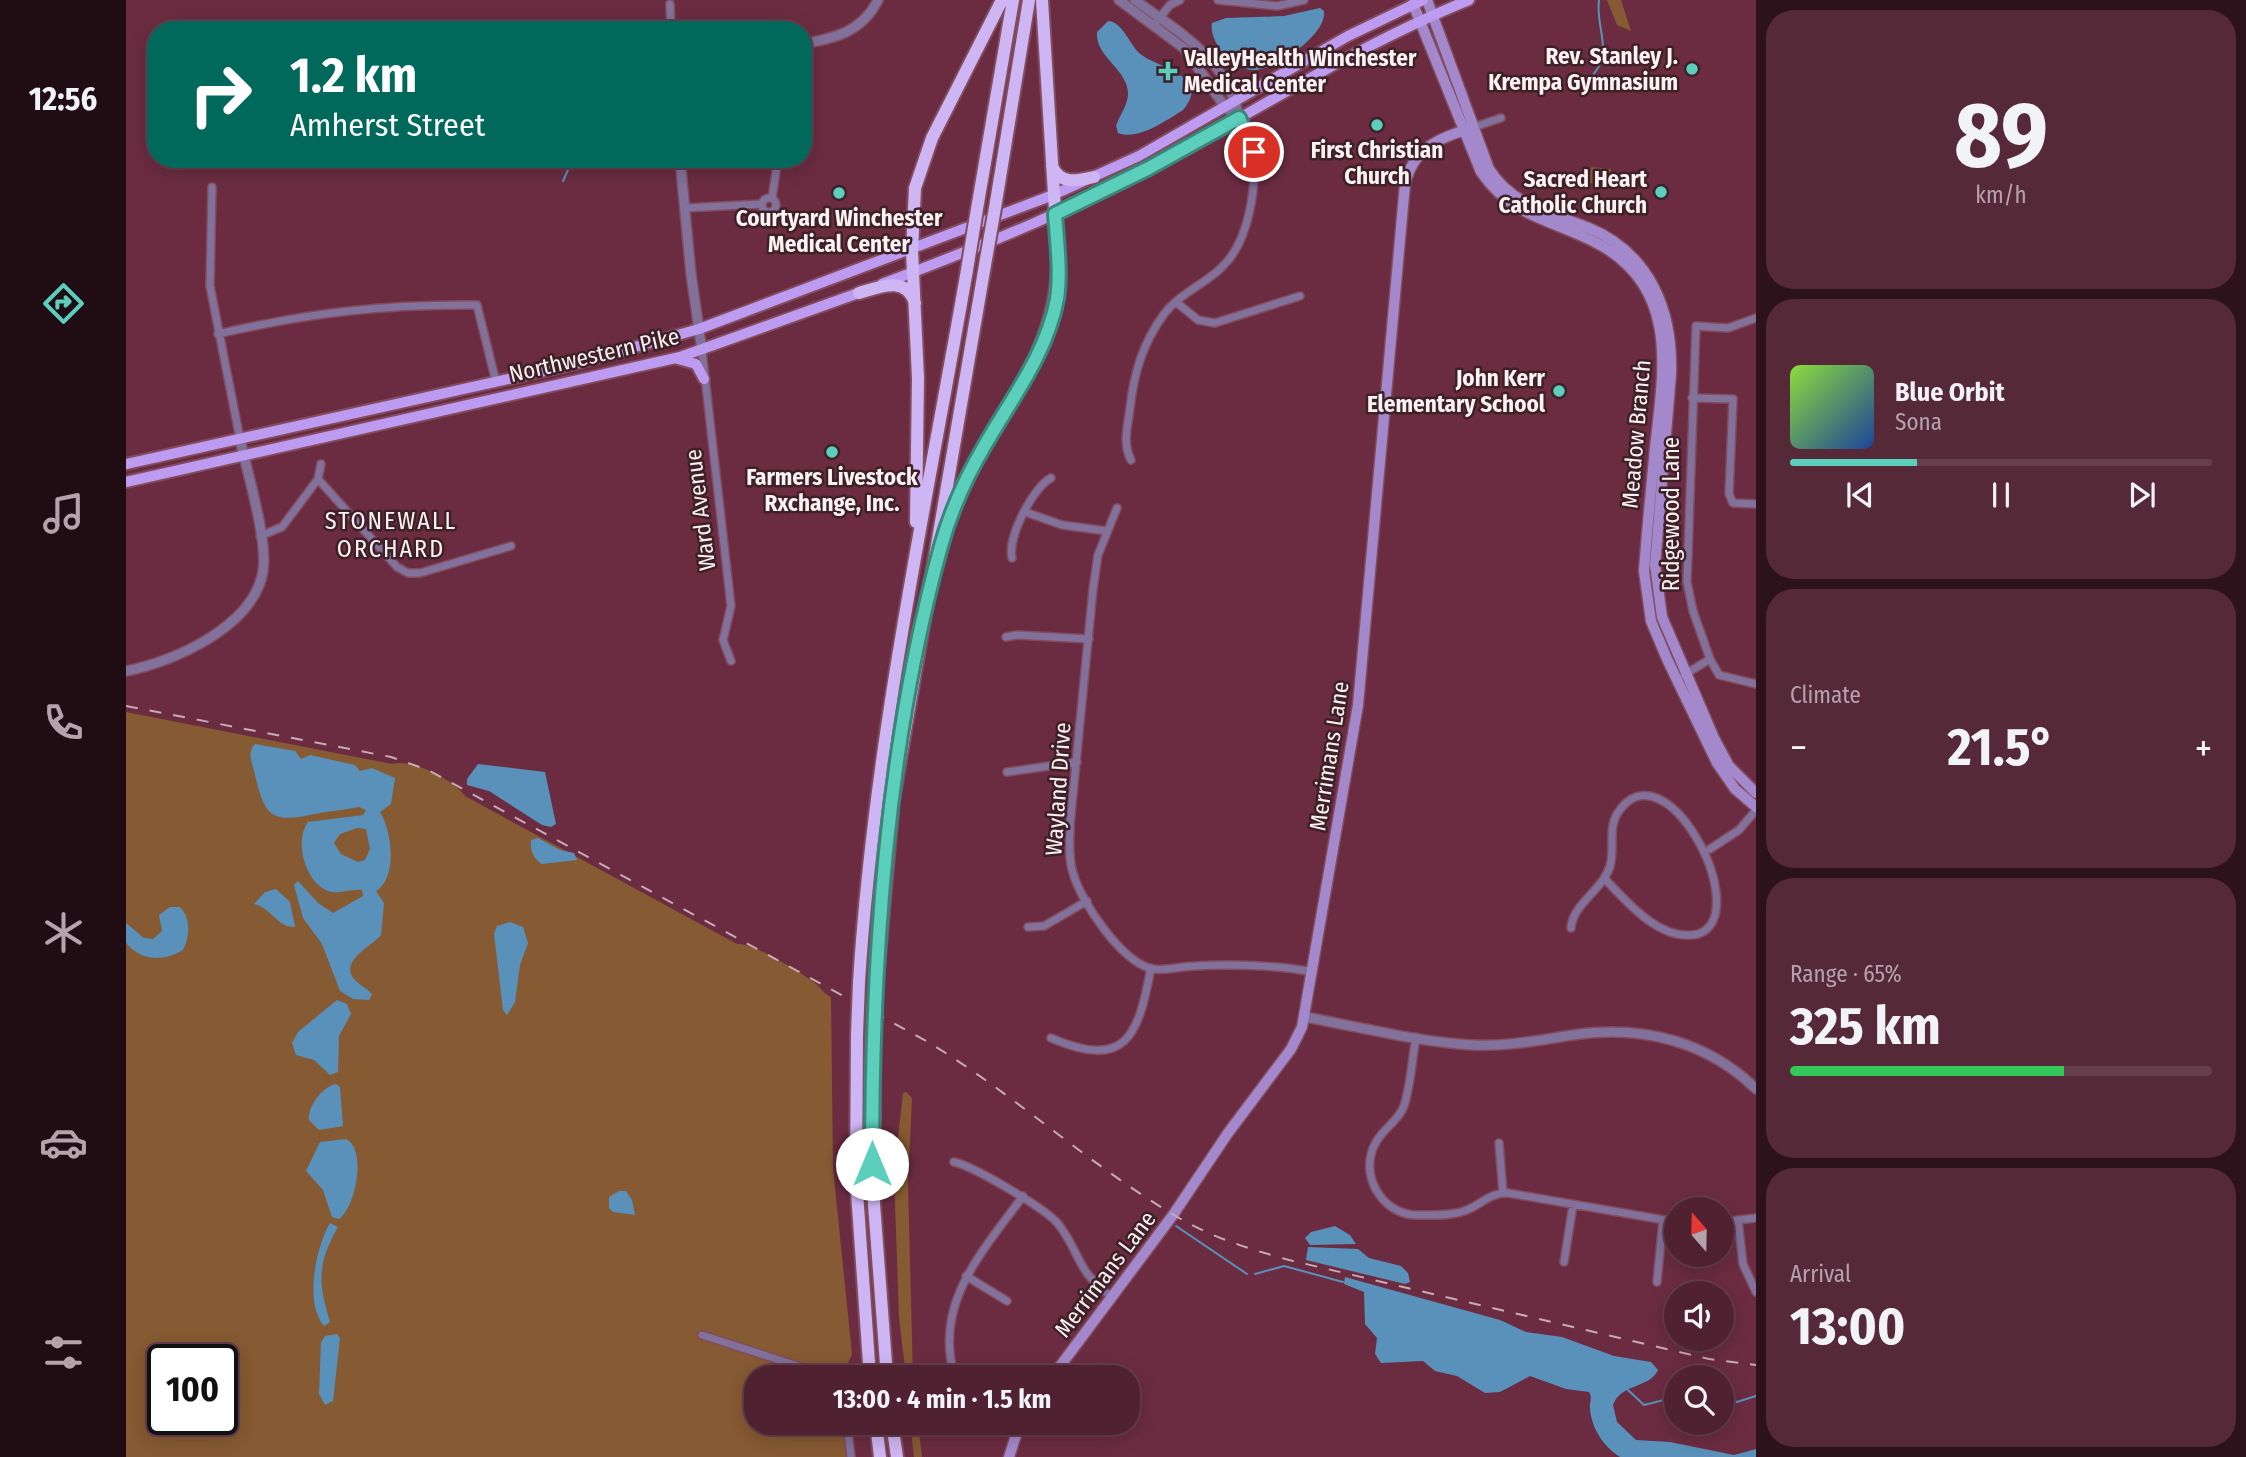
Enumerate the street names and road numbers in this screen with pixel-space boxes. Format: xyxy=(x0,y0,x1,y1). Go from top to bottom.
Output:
street label: Northwestern Pike xyxy=(506,322,682,388)
street label: Meadow Branch xyxy=(1616,359,1656,509)
street label: Ridgewood Lane xyxy=(1657,437,1685,591)
street label: Ward Avenue xyxy=(679,448,721,572)
street label: Merrimans Lane xyxy=(1303,679,1355,833)
street label: Wayland Drive xyxy=(1039,721,1077,857)
street label: Merrimans Lane xyxy=(1048,1205,1162,1343)

